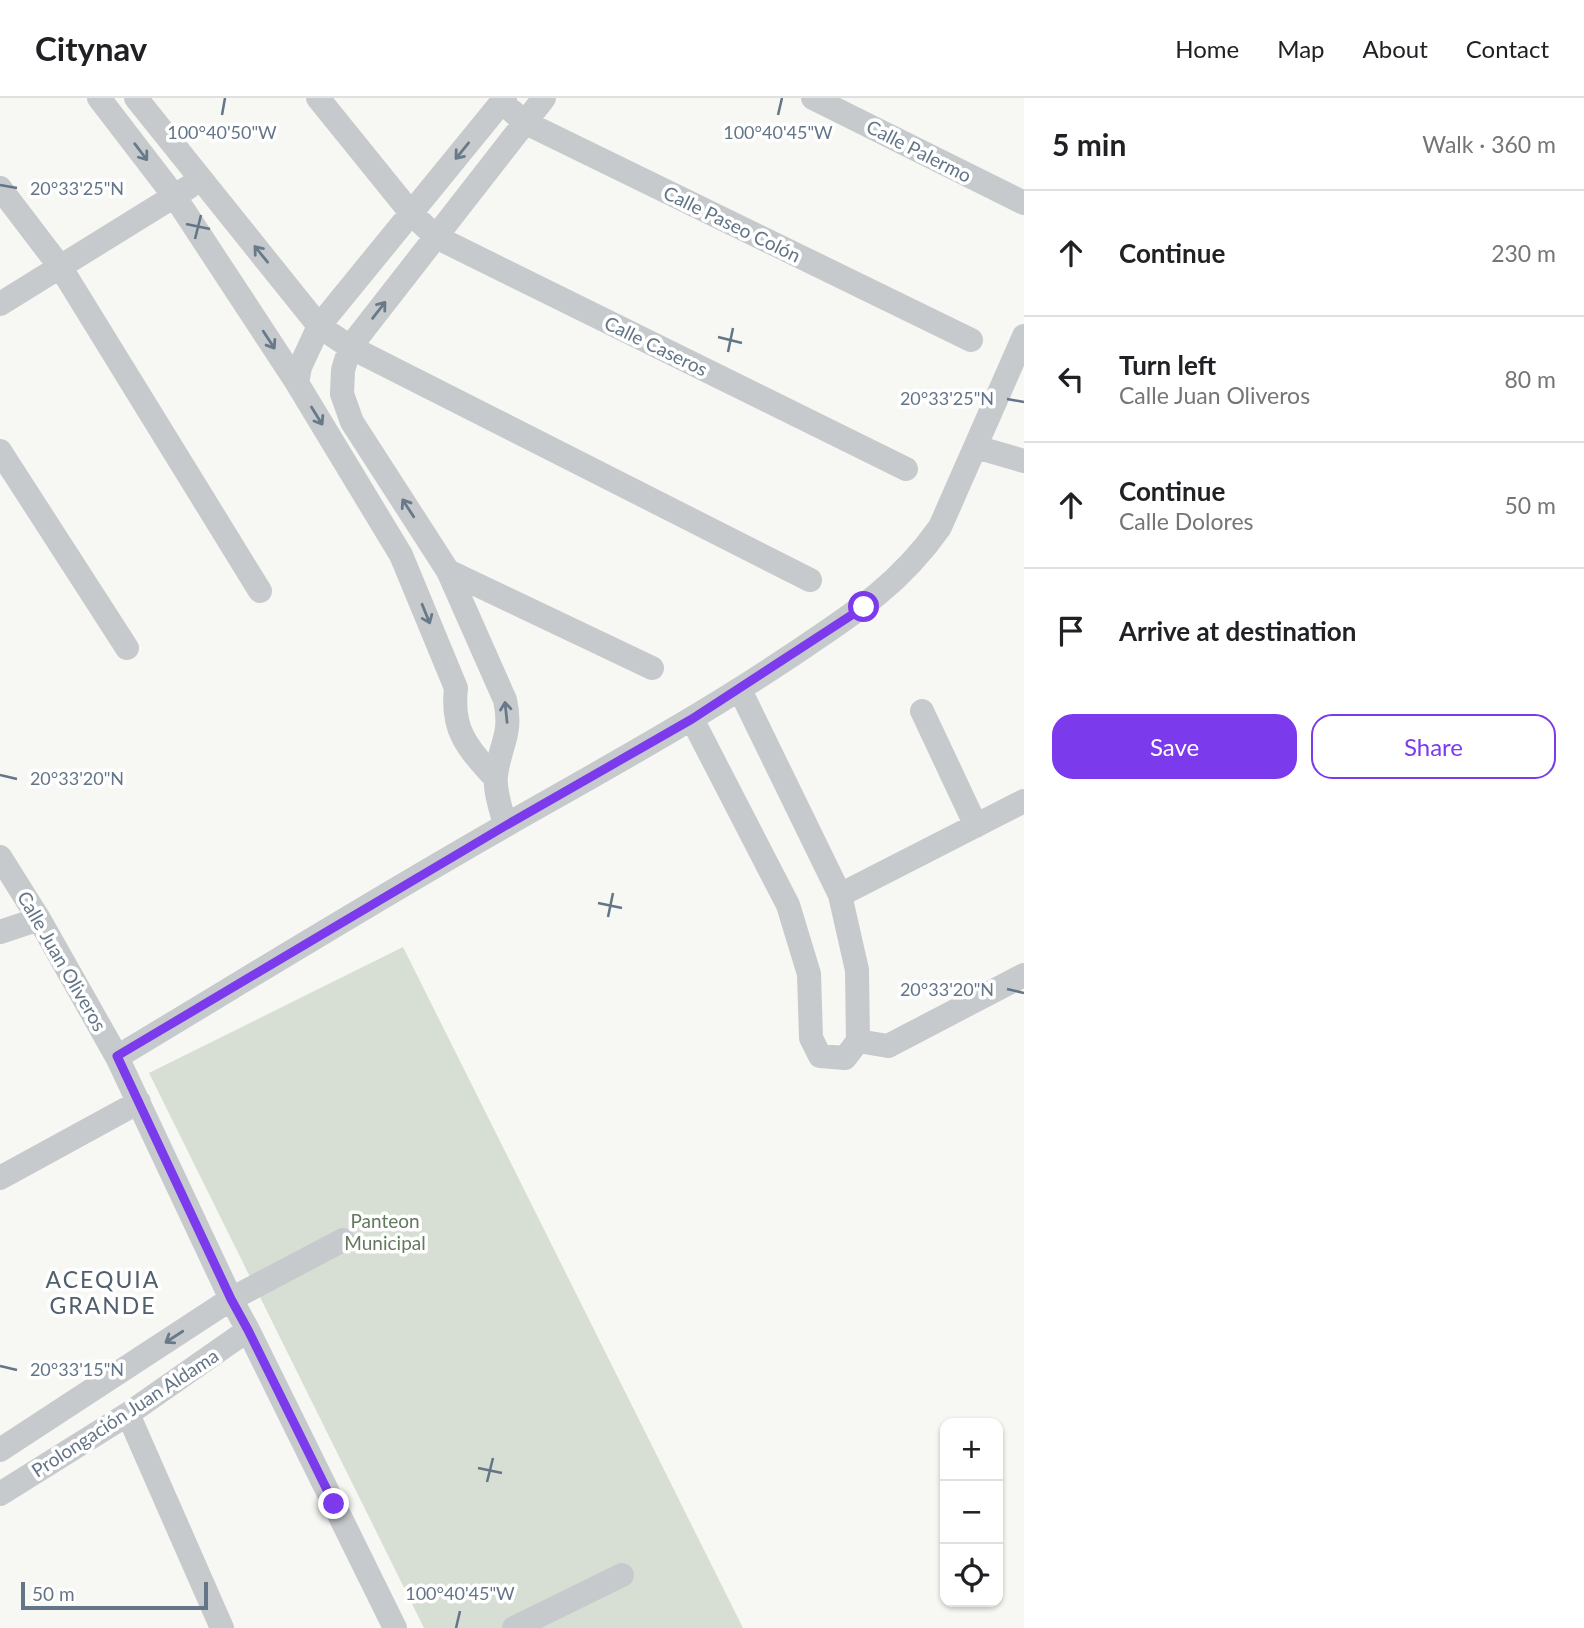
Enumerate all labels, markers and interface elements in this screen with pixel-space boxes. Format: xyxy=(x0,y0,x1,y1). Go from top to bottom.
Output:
text: Citynav xyxy=(35,28,147,68)
text: Home xyxy=(1175,34,1239,63)
text: Map xyxy=(1277,34,1325,63)
text: About xyxy=(1363,34,1428,63)
text: Contact xyxy=(1466,34,1549,63)
street label: Calle Palermo xyxy=(863,114,975,187)
text: 100°40'50"W xyxy=(167,121,277,143)
text: 100°40'45"W xyxy=(723,121,833,143)
text: 5 min xyxy=(1052,126,1126,162)
text: Walk · 360 m xyxy=(1422,130,1556,158)
one-way arrow xyxy=(454,141,469,159)
one-way arrow xyxy=(133,142,148,161)
text: 20°33'25"N xyxy=(30,177,124,199)
street label: Calle Paseo Colón xyxy=(660,180,804,267)
icon: ahead xyxy=(1052,234,1090,272)
text: Continue xyxy=(1119,237,1225,269)
text: 230 m xyxy=(1491,239,1556,267)
one-way arrow xyxy=(254,245,269,264)
one-way arrow xyxy=(371,301,386,320)
street label: Calle Caseros xyxy=(601,311,712,380)
one-way arrow xyxy=(261,330,276,349)
text: Turn left xyxy=(1119,349,1216,381)
icon: left xyxy=(1052,360,1090,398)
text: 80 m xyxy=(1505,365,1556,393)
text: Calle Juan Oliveros xyxy=(1119,381,1310,409)
text: 20°33'25"N xyxy=(900,387,994,409)
one-way arrow xyxy=(310,405,324,425)
text: Continue xyxy=(1119,475,1225,507)
icon: ahead xyxy=(1052,486,1090,524)
text: 50 m xyxy=(1505,491,1556,519)
one-way arrow xyxy=(400,499,414,519)
text: Calle Dolores xyxy=(1119,507,1254,535)
route start xyxy=(848,591,879,622)
one-way arrow xyxy=(421,603,434,625)
icon: arrive xyxy=(1052,612,1090,650)
text: Arrive at destination xyxy=(1119,615,1356,647)
one-way arrow xyxy=(500,701,513,724)
button: Save xyxy=(1052,714,1297,779)
button: Share xyxy=(1311,714,1556,779)
text: 20°33'20"N xyxy=(30,767,124,789)
street label: Calle Juan Oliveros xyxy=(13,887,112,1035)
text: 20°33'20"N xyxy=(900,978,994,1000)
park label: Panteon Municipal xyxy=(344,1209,426,1254)
district label: ACEQUIA GRANDE xyxy=(46,1265,160,1319)
one-way arrow xyxy=(165,1329,184,1344)
street label: Prolongación Juan Aldama xyxy=(27,1344,222,1482)
text: 20°33'15"N xyxy=(30,1358,124,1380)
map controls xyxy=(940,1418,1003,1607)
button: + xyxy=(940,1418,1003,1481)
button: − xyxy=(940,1481,1003,1544)
route end xyxy=(318,1488,349,1519)
button: locate xyxy=(940,1544,1003,1607)
scale bar xyxy=(21,1579,208,1611)
text: 50 m xyxy=(32,1582,75,1605)
text: 100°40'45"W xyxy=(405,1582,515,1604)

